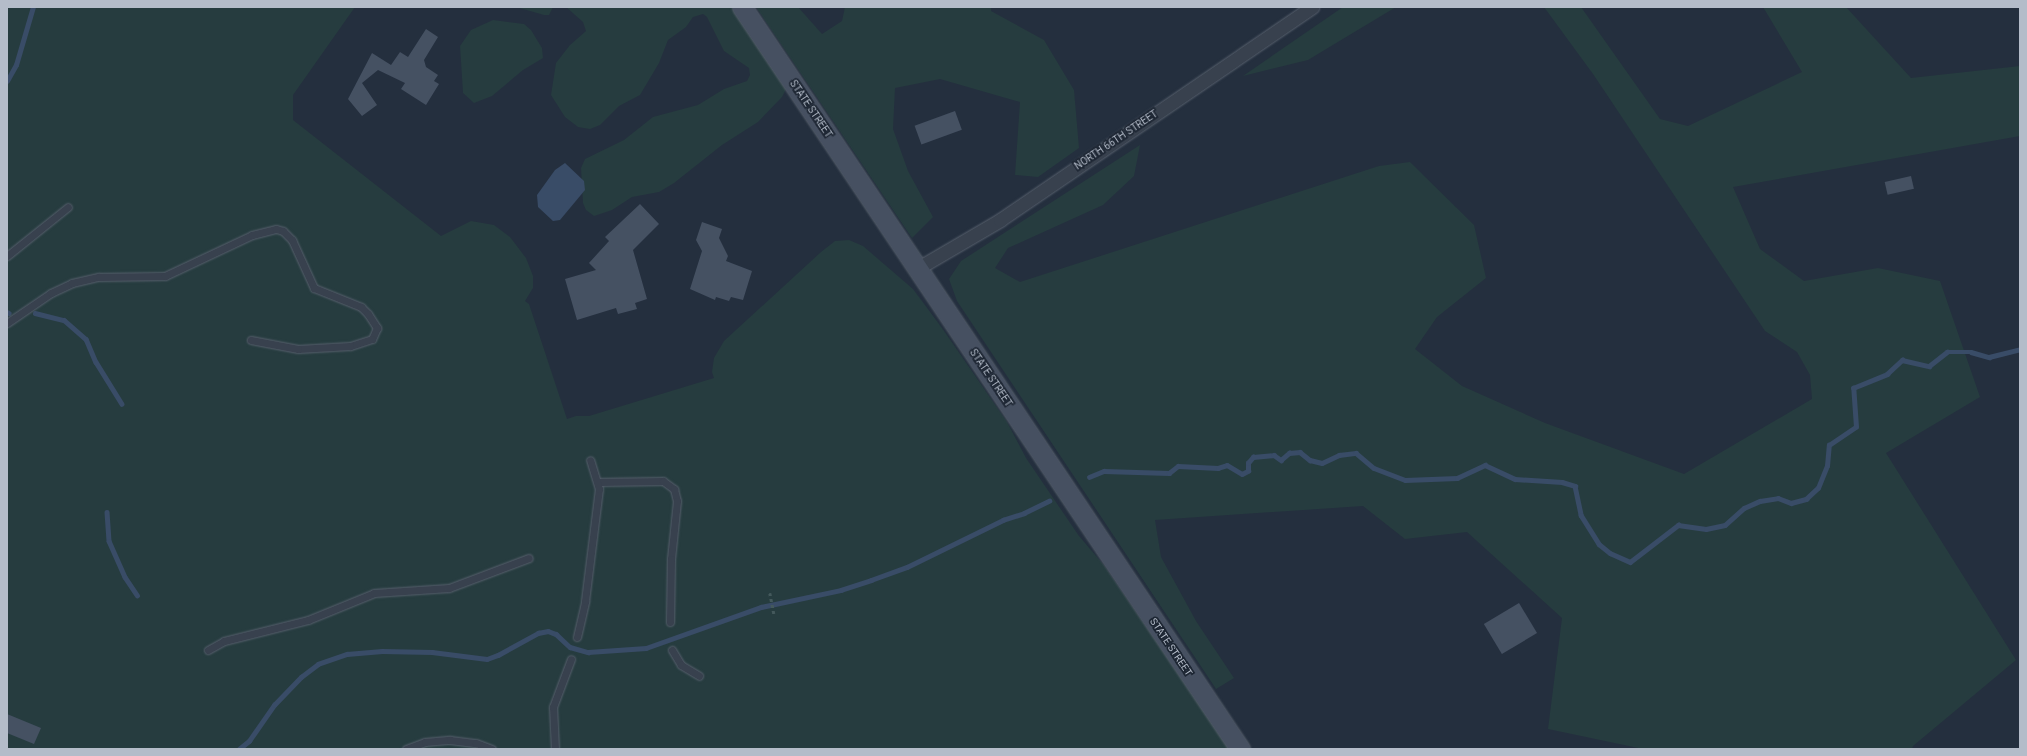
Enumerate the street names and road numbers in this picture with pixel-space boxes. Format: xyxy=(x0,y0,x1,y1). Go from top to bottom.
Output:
street label: STATE STREET xyxy=(787,78,835,140)
street label: NORTH 66TH STREET xyxy=(1072,108,1160,172)
street label: STATE STREET xyxy=(967,347,1015,409)
street label: STATE STREET xyxy=(1147,616,1195,678)

